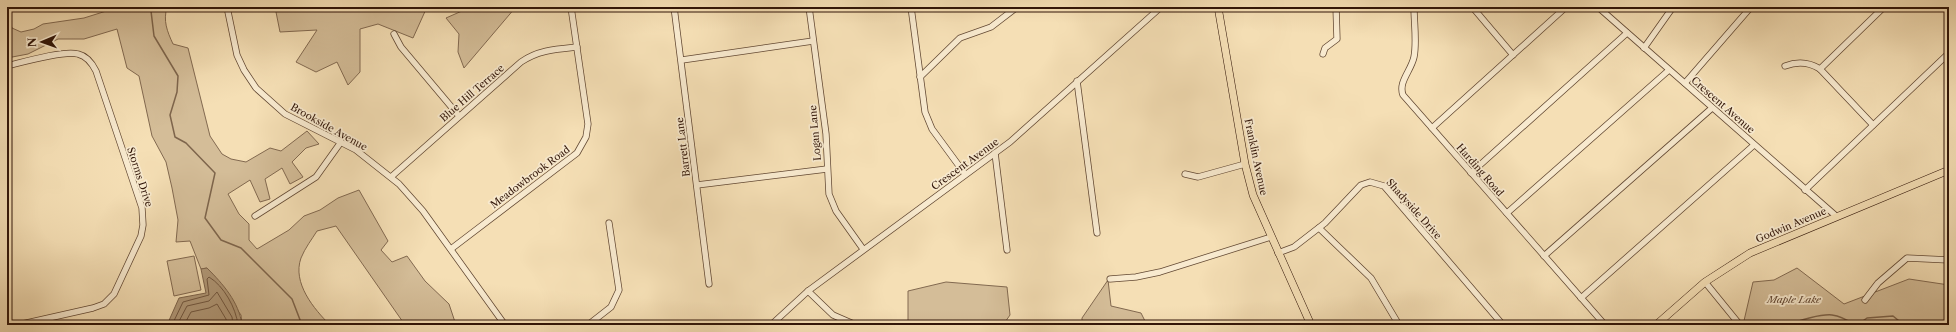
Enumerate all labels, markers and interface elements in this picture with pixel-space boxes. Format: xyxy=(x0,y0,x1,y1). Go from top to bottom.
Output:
north arrow xyxy=(22,22,62,62)
text: N xyxy=(25,37,39,47)
street label: Blue Hill Terrace xyxy=(437,61,507,124)
street label: Crescent Avenue xyxy=(1688,74,1758,136)
street label: Brookside Avenue xyxy=(288,100,370,154)
street label: Logan Lane xyxy=(806,104,824,161)
street label: Barrett Lane xyxy=(673,116,693,177)
street label: Franklin Avenue xyxy=(1242,117,1271,197)
street label: Crescent Avenue xyxy=(929,135,1002,193)
street label: Harding Road xyxy=(1453,141,1507,199)
street label: Meadowbrook Road xyxy=(488,143,572,211)
street label: Storms Drive xyxy=(124,145,156,209)
street label: Shadyside Drive xyxy=(1384,176,1445,242)
street label: Godwin Avenue xyxy=(1754,204,1829,246)
park label: Maple Lake xyxy=(1766,293,1822,306)

